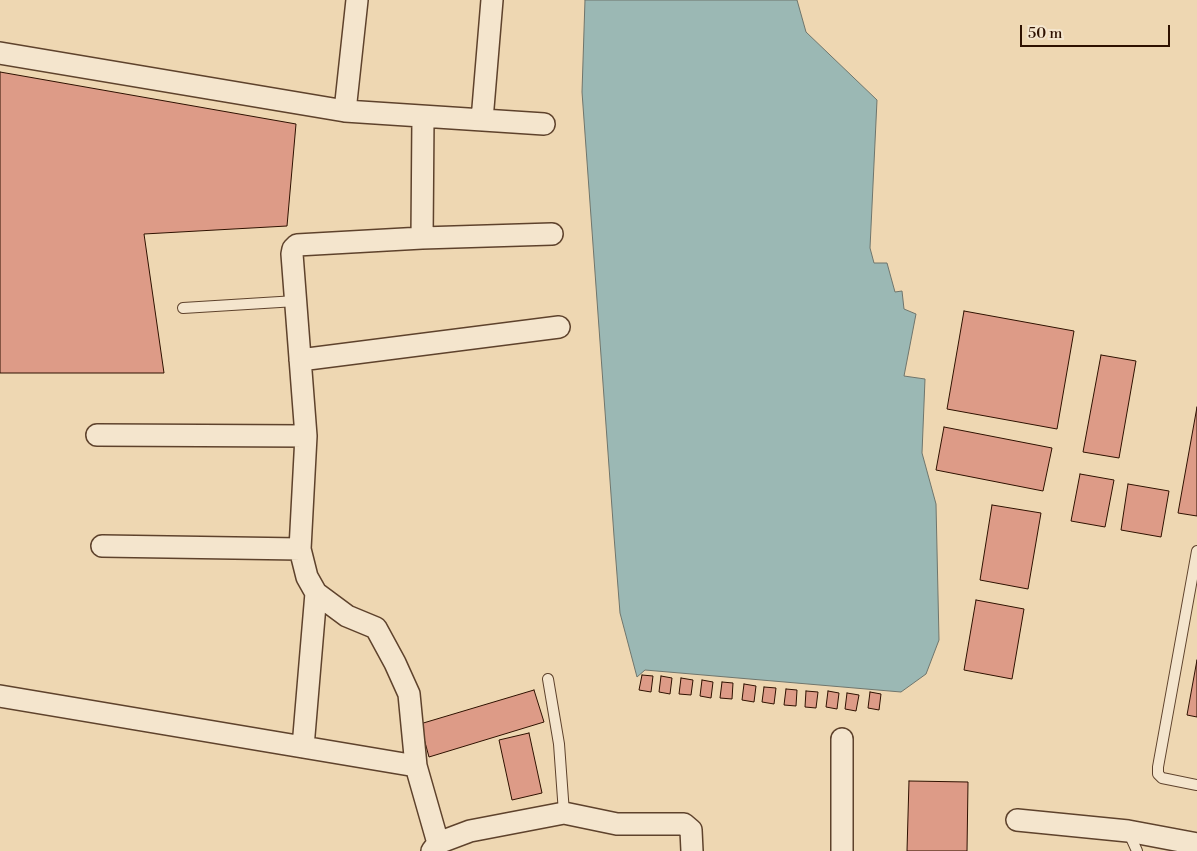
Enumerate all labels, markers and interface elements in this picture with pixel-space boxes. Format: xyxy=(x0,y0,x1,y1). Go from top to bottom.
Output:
scale bar xyxy=(1022,15,1172,47)
text: 50 m xyxy=(1028,24,1062,43)

